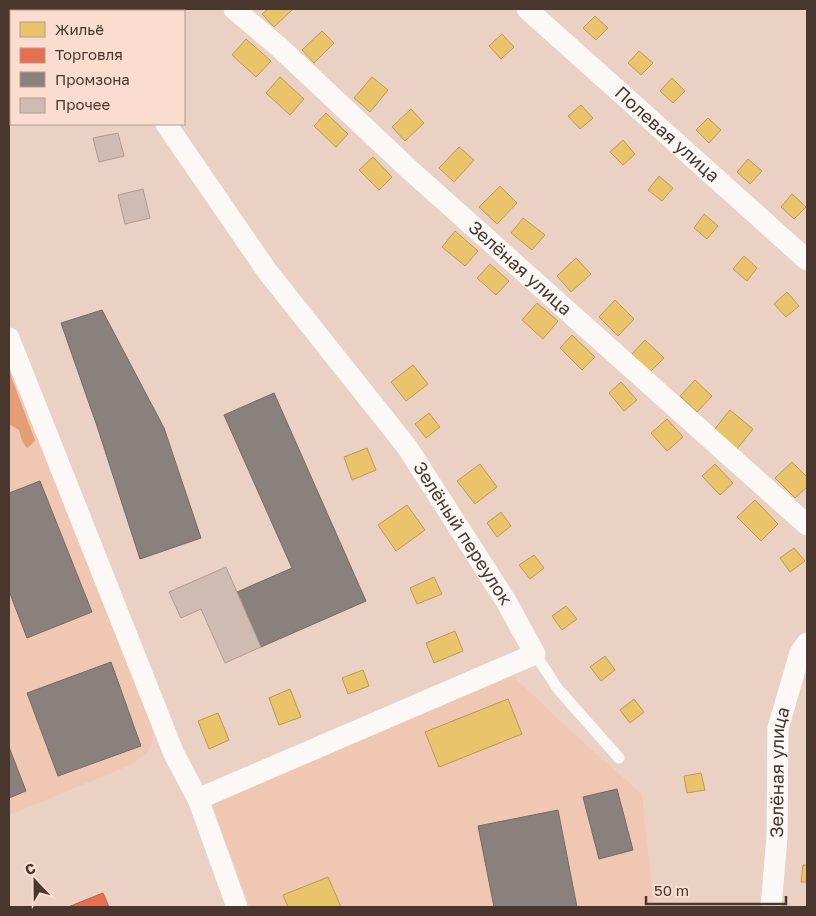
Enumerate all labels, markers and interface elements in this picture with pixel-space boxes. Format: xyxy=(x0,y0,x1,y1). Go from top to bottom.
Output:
legend xyxy=(10,10,185,125)
text: Жильё xyxy=(55,20,104,38)
text: Торговля xyxy=(55,45,123,63)
text: Промзона xyxy=(55,70,130,88)
street label: Полевая улица xyxy=(611,81,725,186)
text: Прочее xyxy=(55,95,111,113)
street label: Зелёная улица xyxy=(464,215,577,320)
street label: Зелёный переулок xyxy=(409,457,518,609)
street label: Зелёная улица xyxy=(765,704,794,838)
north arrow xyxy=(10,856,60,906)
text: С xyxy=(22,859,38,878)
scale bar xyxy=(646,874,786,906)
text: 50 m xyxy=(654,881,689,899)

